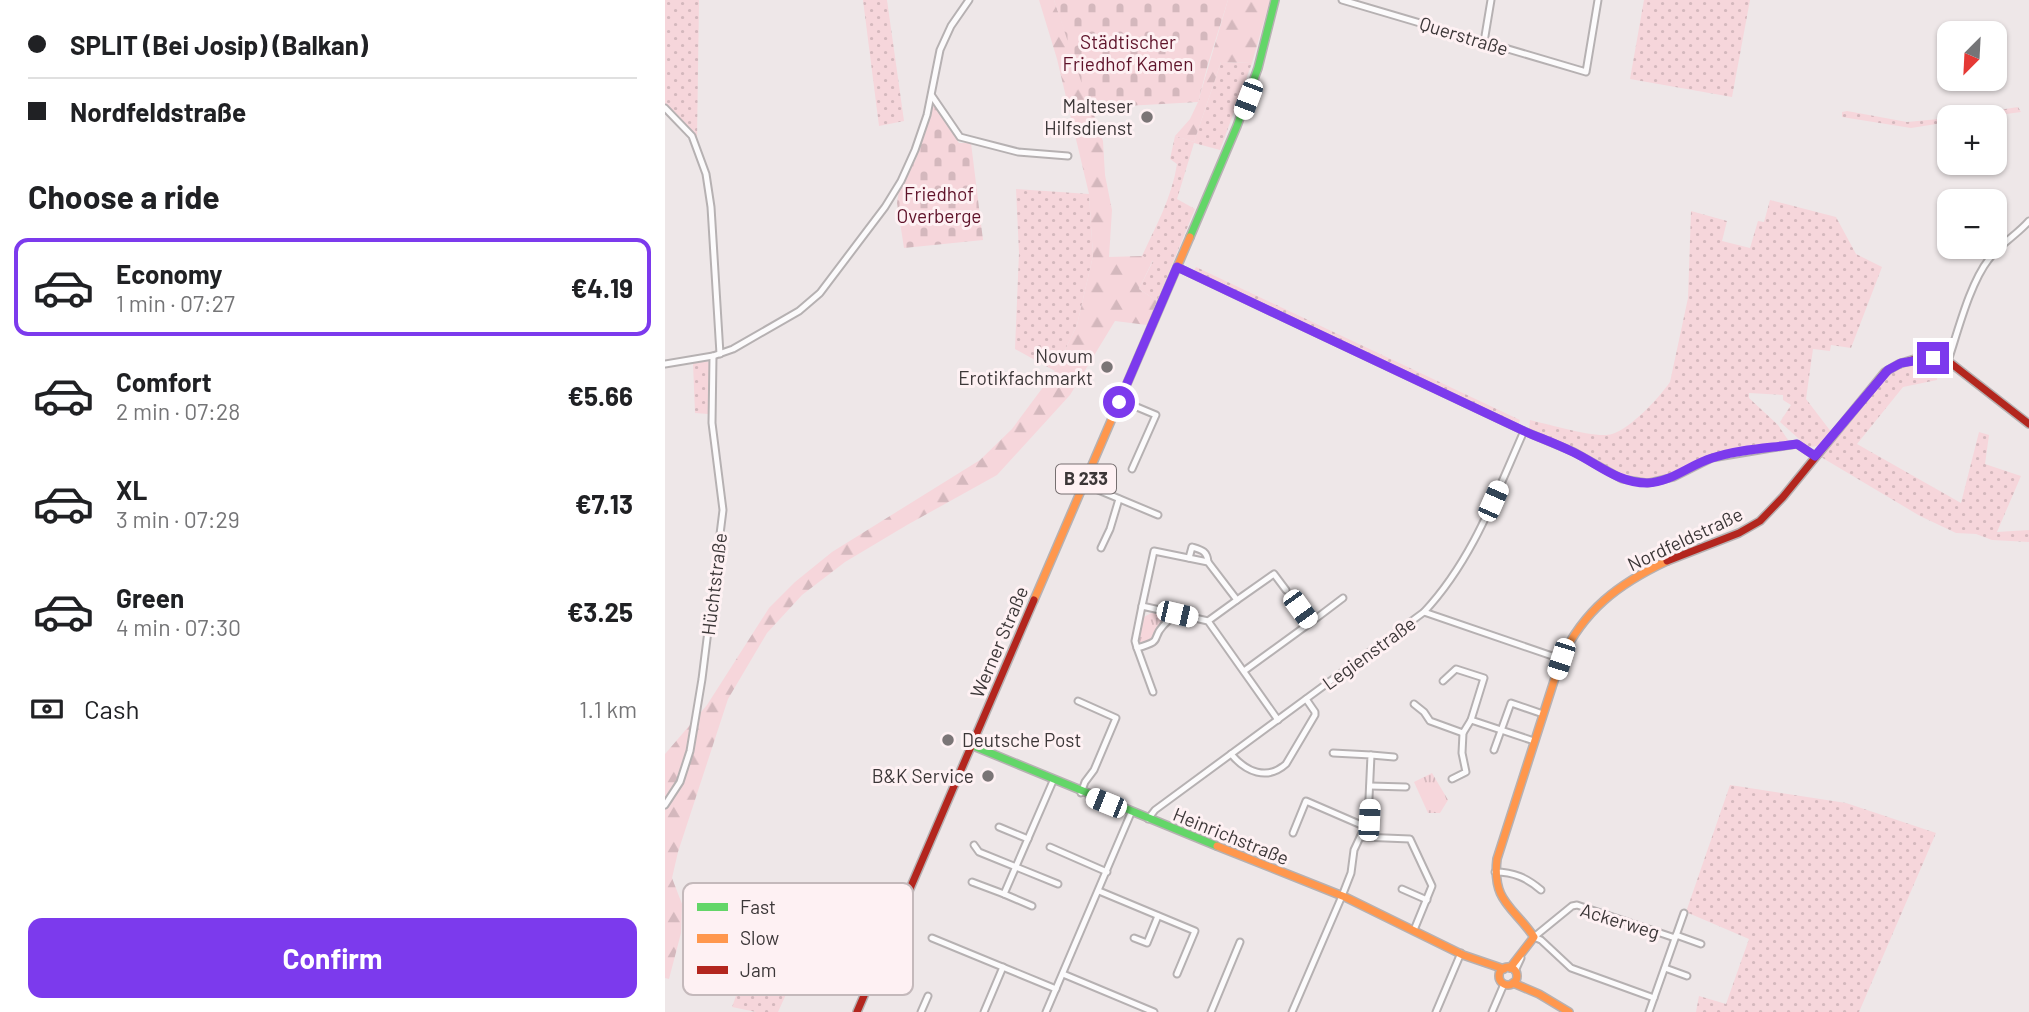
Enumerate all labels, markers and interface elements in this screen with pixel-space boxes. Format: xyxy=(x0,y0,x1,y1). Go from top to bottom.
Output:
street label: Querstraße xyxy=(1417,11,1511,60)
north arrow xyxy=(1937,21,2007,91)
map controls xyxy=(1937,21,2007,259)
text: SPLIT (Bei Josip) (Balkan) xyxy=(70,29,368,60)
park label: Städtischer Friedhof Kamen xyxy=(1062,30,1194,75)
car xyxy=(1231,76,1266,122)
place label: Malteser Hilfsdienst xyxy=(1044,94,1133,139)
text: Nordfeldstraße xyxy=(70,96,246,127)
button: + xyxy=(1937,105,2007,175)
marker: Malteser Hilfsdienst xyxy=(1139,109,1155,125)
text: Choose a ride xyxy=(28,177,220,215)
park label: Friedhof Overberge xyxy=(897,182,981,227)
button: − xyxy=(1937,189,2007,259)
icon: car xyxy=(32,256,95,319)
text: Economy xyxy=(116,258,222,289)
text: €4.19 xyxy=(571,272,633,303)
text: 1 min · 07:27 xyxy=(116,289,235,317)
route end xyxy=(1917,342,1949,374)
place label: Novum Erotikfachmarkt xyxy=(958,344,1093,389)
marker: Novum Erotikfachmarkt xyxy=(1099,359,1115,375)
icon: car xyxy=(32,364,95,427)
text: Comfort xyxy=(116,366,212,397)
text: €5.66 xyxy=(568,380,633,411)
route start xyxy=(1103,386,1135,418)
text: 2 min · 07:28 xyxy=(116,397,240,425)
road number: B 233 xyxy=(1056,464,1116,494)
icon: car xyxy=(32,472,95,535)
text: XL xyxy=(116,474,147,505)
car xyxy=(1475,478,1512,524)
text: €7.13 xyxy=(575,488,633,519)
street label: Nordfeldstraße xyxy=(1624,502,1746,575)
text: 3 min · 07:29 xyxy=(116,505,240,533)
street label: Hüchtstraße xyxy=(696,531,731,636)
icon: car xyxy=(32,580,95,643)
text: Green xyxy=(116,582,184,613)
street label: Werner Straße xyxy=(965,583,1032,701)
car xyxy=(1280,586,1321,632)
text: €3.25 xyxy=(567,596,633,627)
car xyxy=(1155,599,1200,629)
street label: Legienstraße xyxy=(1318,611,1420,694)
text: 4 min · 07:30 xyxy=(116,613,241,641)
car xyxy=(1545,636,1578,682)
icon: cash xyxy=(28,690,66,728)
text: Cash xyxy=(84,693,139,724)
text: 1.1 km xyxy=(579,695,637,723)
place label: Deutsche Post xyxy=(962,728,1081,751)
marker: Deutsche Post xyxy=(940,732,956,748)
place label: B&K Service xyxy=(872,764,974,787)
marker: B&K Service xyxy=(980,768,996,784)
car xyxy=(1083,785,1130,821)
car xyxy=(1358,798,1381,842)
street label: Heinrichstraße xyxy=(1170,802,1292,869)
legend xyxy=(683,883,913,995)
text: Fast xyxy=(740,895,776,918)
street label: Ackerweg xyxy=(1578,898,1663,943)
button: Confirm xyxy=(28,918,637,998)
text: Slow xyxy=(740,926,779,949)
text: Jam xyxy=(740,958,776,981)

